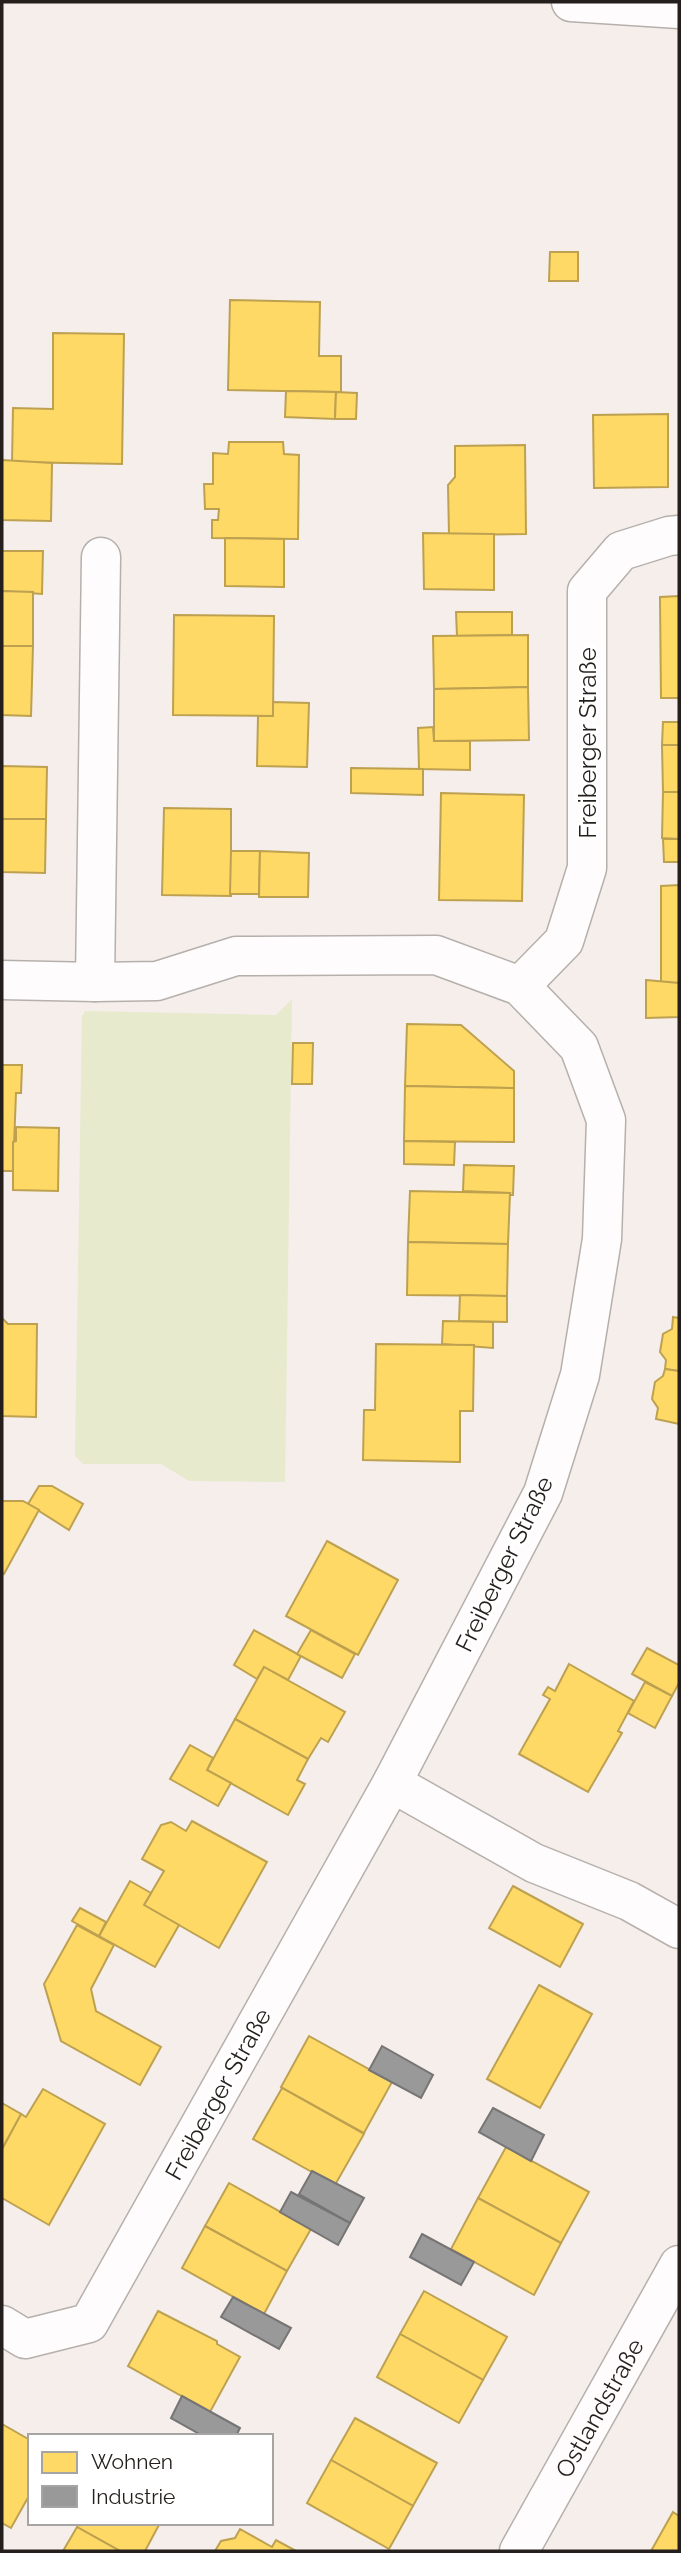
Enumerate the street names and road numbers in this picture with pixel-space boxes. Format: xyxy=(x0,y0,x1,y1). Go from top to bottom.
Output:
street label: Freiberger Straße xyxy=(573,647,602,839)
street label: Freiberger Straße xyxy=(449,1472,559,1656)
street label: Freiberger Straße xyxy=(159,2003,277,2185)
street label: Ostlandstraße xyxy=(549,2333,649,2482)

